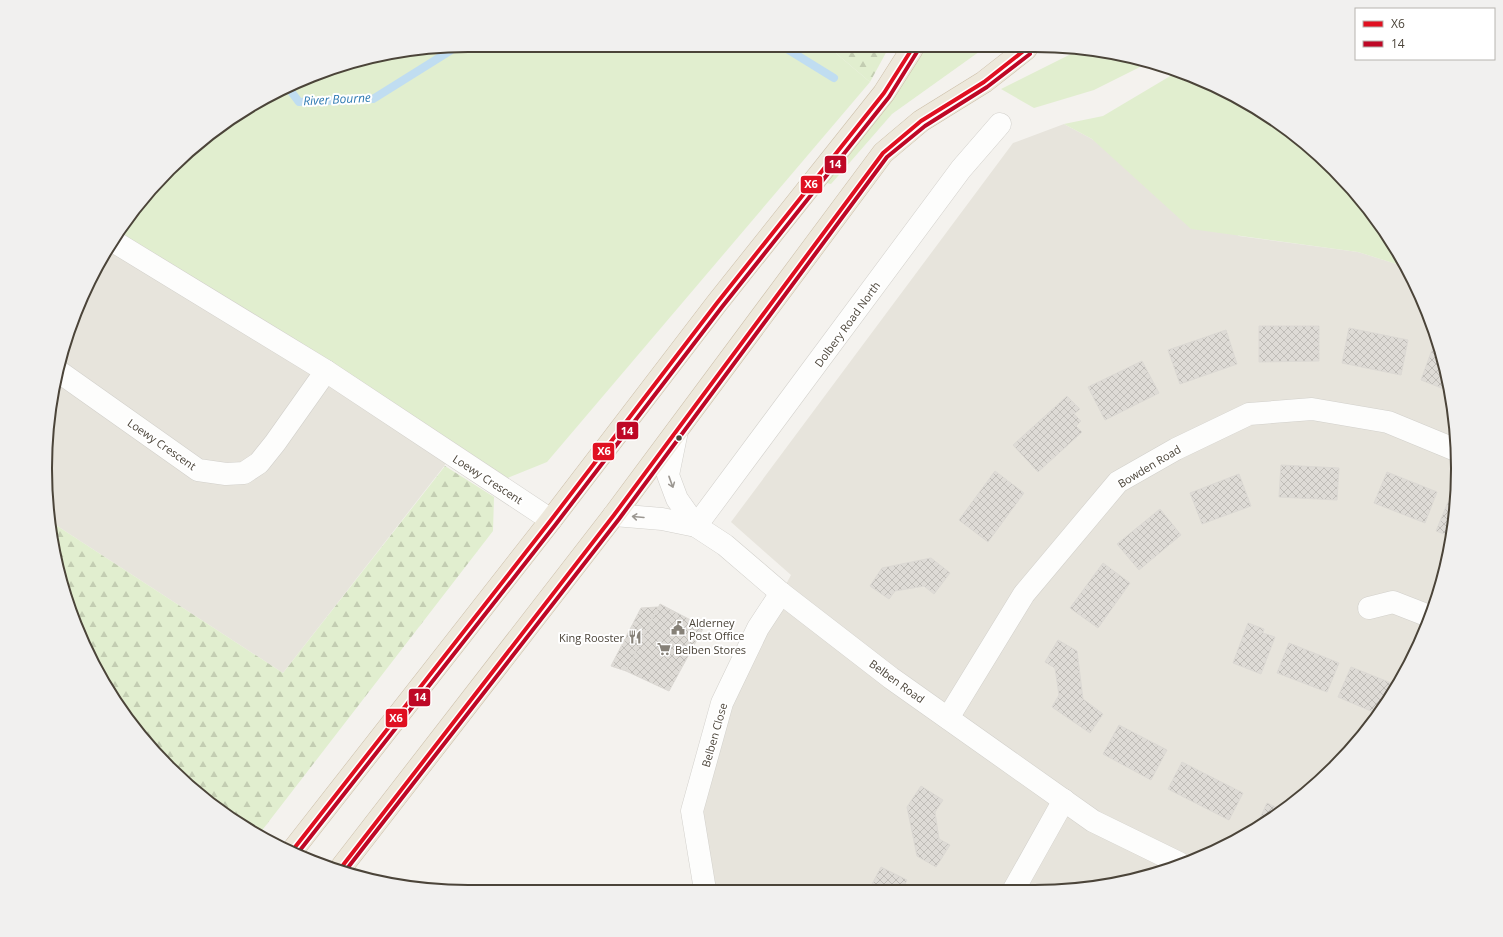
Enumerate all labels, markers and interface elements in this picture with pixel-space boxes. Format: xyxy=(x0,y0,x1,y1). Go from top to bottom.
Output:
legend xyxy=(1355,8,1495,60)
text: X6 xyxy=(1391,15,1405,32)
text: 14 xyxy=(1391,35,1405,52)
water label: River Bourne xyxy=(303,89,371,109)
line badge: 14 xyxy=(824,155,847,174)
text: 14 xyxy=(829,156,842,171)
line badge: X6 xyxy=(800,175,823,194)
text: X6 xyxy=(804,176,818,191)
street label: Dolbery Road North xyxy=(811,278,883,370)
street label: Loewy Crescent xyxy=(125,415,199,473)
line badge: 14 xyxy=(616,421,639,440)
text: 14 xyxy=(621,423,634,438)
unlabelled marker xyxy=(674,433,684,443)
street label: Bowden Road xyxy=(1115,441,1183,491)
line badge: X6 xyxy=(592,442,615,461)
text: X6 xyxy=(597,443,611,458)
street label: Loewy Crescent xyxy=(450,451,526,507)
one-way arrow xyxy=(667,476,675,488)
one-way arrow xyxy=(632,513,645,520)
place label: Alderney Post Office xyxy=(689,615,744,643)
public building icon: Alderney Post Office xyxy=(670,620,686,636)
restaurant icon: King Rooster xyxy=(627,629,643,645)
place label: King Rooster xyxy=(559,630,624,645)
supermarket icon: Belben Stores xyxy=(656,641,672,657)
place label: Belben Stores xyxy=(675,642,746,657)
street label: Belben Road xyxy=(866,656,928,706)
line badge: 14 xyxy=(408,688,431,707)
text: 14 xyxy=(414,689,427,704)
street label: Belben Close xyxy=(698,701,730,769)
line badge: X6 xyxy=(385,708,408,728)
text: X6 xyxy=(389,710,403,725)

